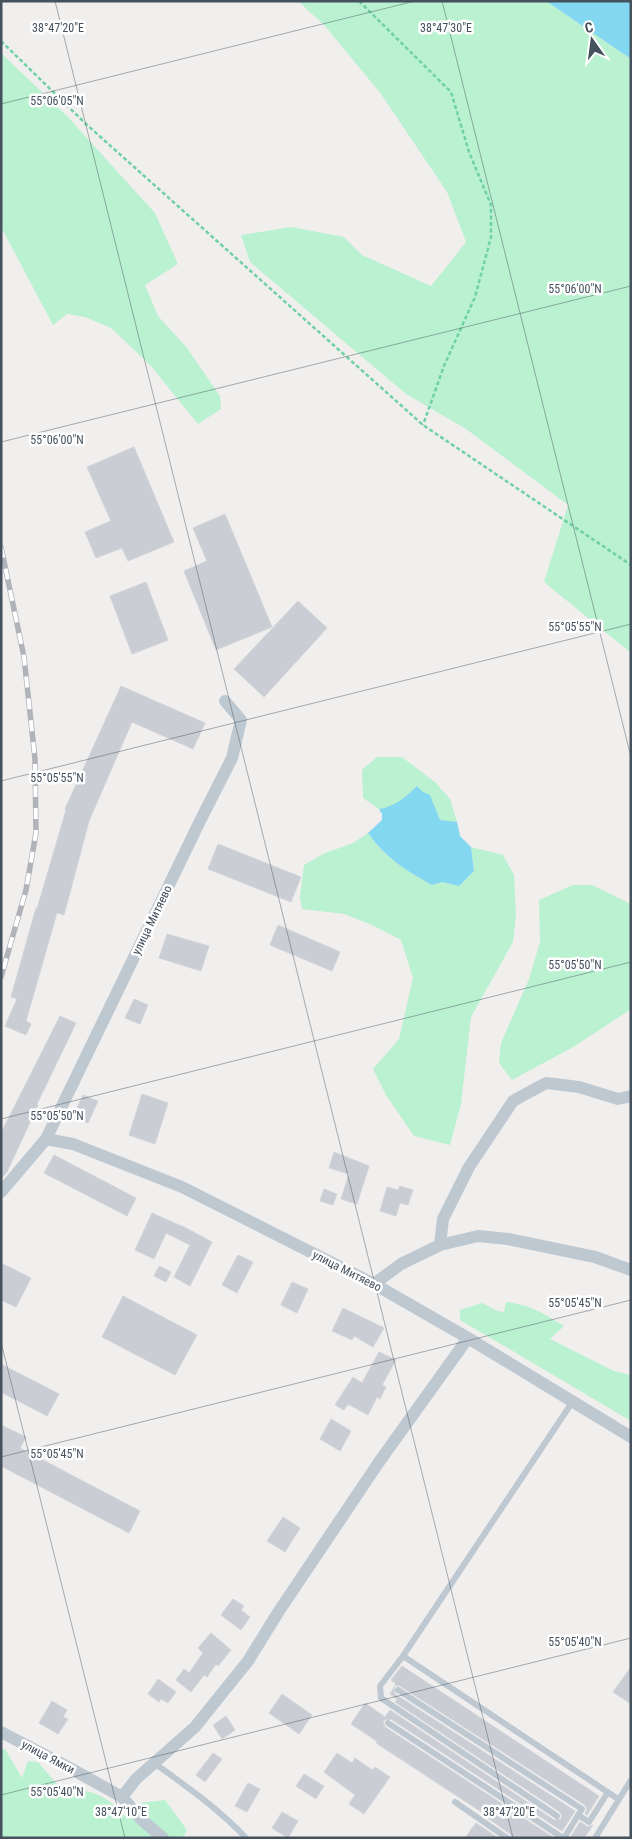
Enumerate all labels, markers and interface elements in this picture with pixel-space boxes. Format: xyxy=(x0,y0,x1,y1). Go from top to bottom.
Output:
north arrow xyxy=(567,15,617,65)
text: С xyxy=(583,19,595,36)
text: 38°47'20"E xyxy=(32,21,84,35)
text: 38°47'30"E xyxy=(420,21,472,35)
text: 55°06'05"N xyxy=(30,94,84,108)
text: 55°06'00"N xyxy=(548,282,602,296)
text: 55°06'00"N xyxy=(30,433,84,447)
text: 55°05'55"N xyxy=(548,620,602,634)
text: 55°05'55"N xyxy=(30,771,84,785)
street label: улица Митяево xyxy=(129,883,175,957)
text: 55°05'50"N xyxy=(548,958,602,972)
text: 55°05'50"N xyxy=(30,1109,84,1123)
street label: улица Митяево xyxy=(310,1248,384,1294)
text: 55°05'45"N xyxy=(548,1296,602,1310)
text: 55°05'45"N xyxy=(30,1447,84,1461)
text: 55°05'40"N xyxy=(548,1635,602,1649)
street label: улица Ямки xyxy=(19,1737,77,1777)
text: 55°05'40"N xyxy=(30,1785,84,1799)
text: 38°47'10"E xyxy=(95,1805,147,1819)
text: 38°47'20"E xyxy=(483,1805,535,1819)

